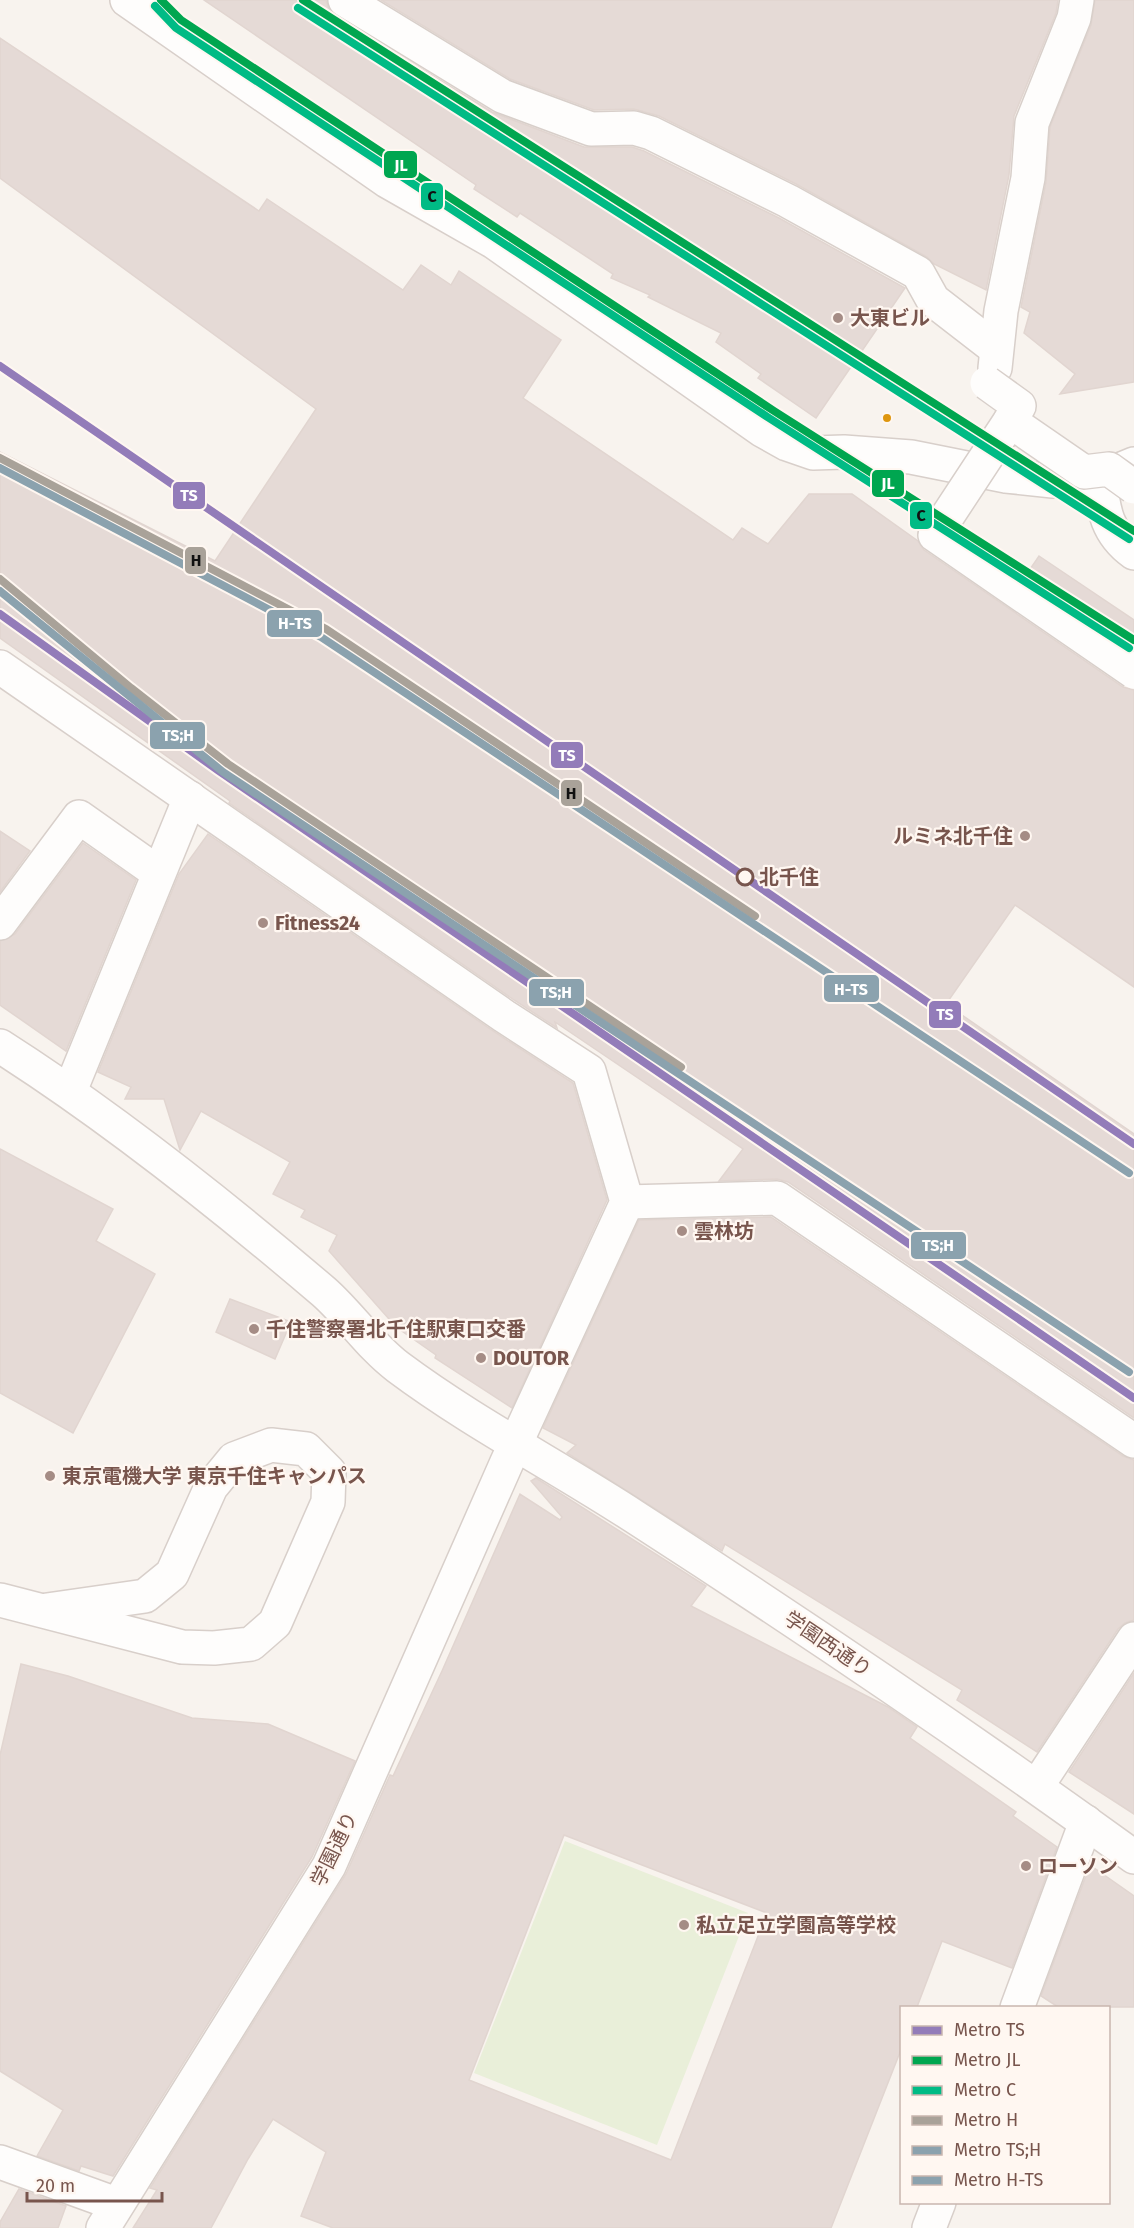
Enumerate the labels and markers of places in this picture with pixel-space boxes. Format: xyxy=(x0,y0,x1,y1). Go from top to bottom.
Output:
place label: 大東ビル xyxy=(850,306,930,330)
marker: 大東ビル xyxy=(831,311,845,325)
unlabelled marker xyxy=(881,412,893,424)
place label: ルミネ北千住 xyxy=(893,824,1013,848)
marker: ルミネ北千住 xyxy=(1018,829,1032,843)
place label: 北千住 xyxy=(759,865,819,889)
marker: 北千住 xyxy=(736,868,754,886)
place label: Fitness24 xyxy=(275,911,360,935)
marker: Fitness24 xyxy=(256,916,270,930)
place label: 雲林坊 xyxy=(694,1219,754,1243)
marker: 雲林坊 xyxy=(675,1224,689,1238)
place label: 千住警察署北千住駅東口交番 xyxy=(266,1317,526,1341)
marker: 千住警察署北千住駅東口交番 xyxy=(247,1322,261,1336)
place label: DOUTOR xyxy=(493,1346,570,1370)
marker: DOUTOR xyxy=(474,1351,488,1365)
place label: 東京電機大学 東京千住キャンパス xyxy=(62,1464,367,1488)
marker: 東京電機大学 東京千住キャンパス xyxy=(43,1469,57,1483)
place label: ローソン xyxy=(1038,1854,1118,1878)
marker: ローソン xyxy=(1019,1859,1033,1873)
place label: 私立足立学園高等学校 xyxy=(696,1913,896,1937)
marker: 私立足立学園高等学校 xyxy=(677,1918,691,1932)

